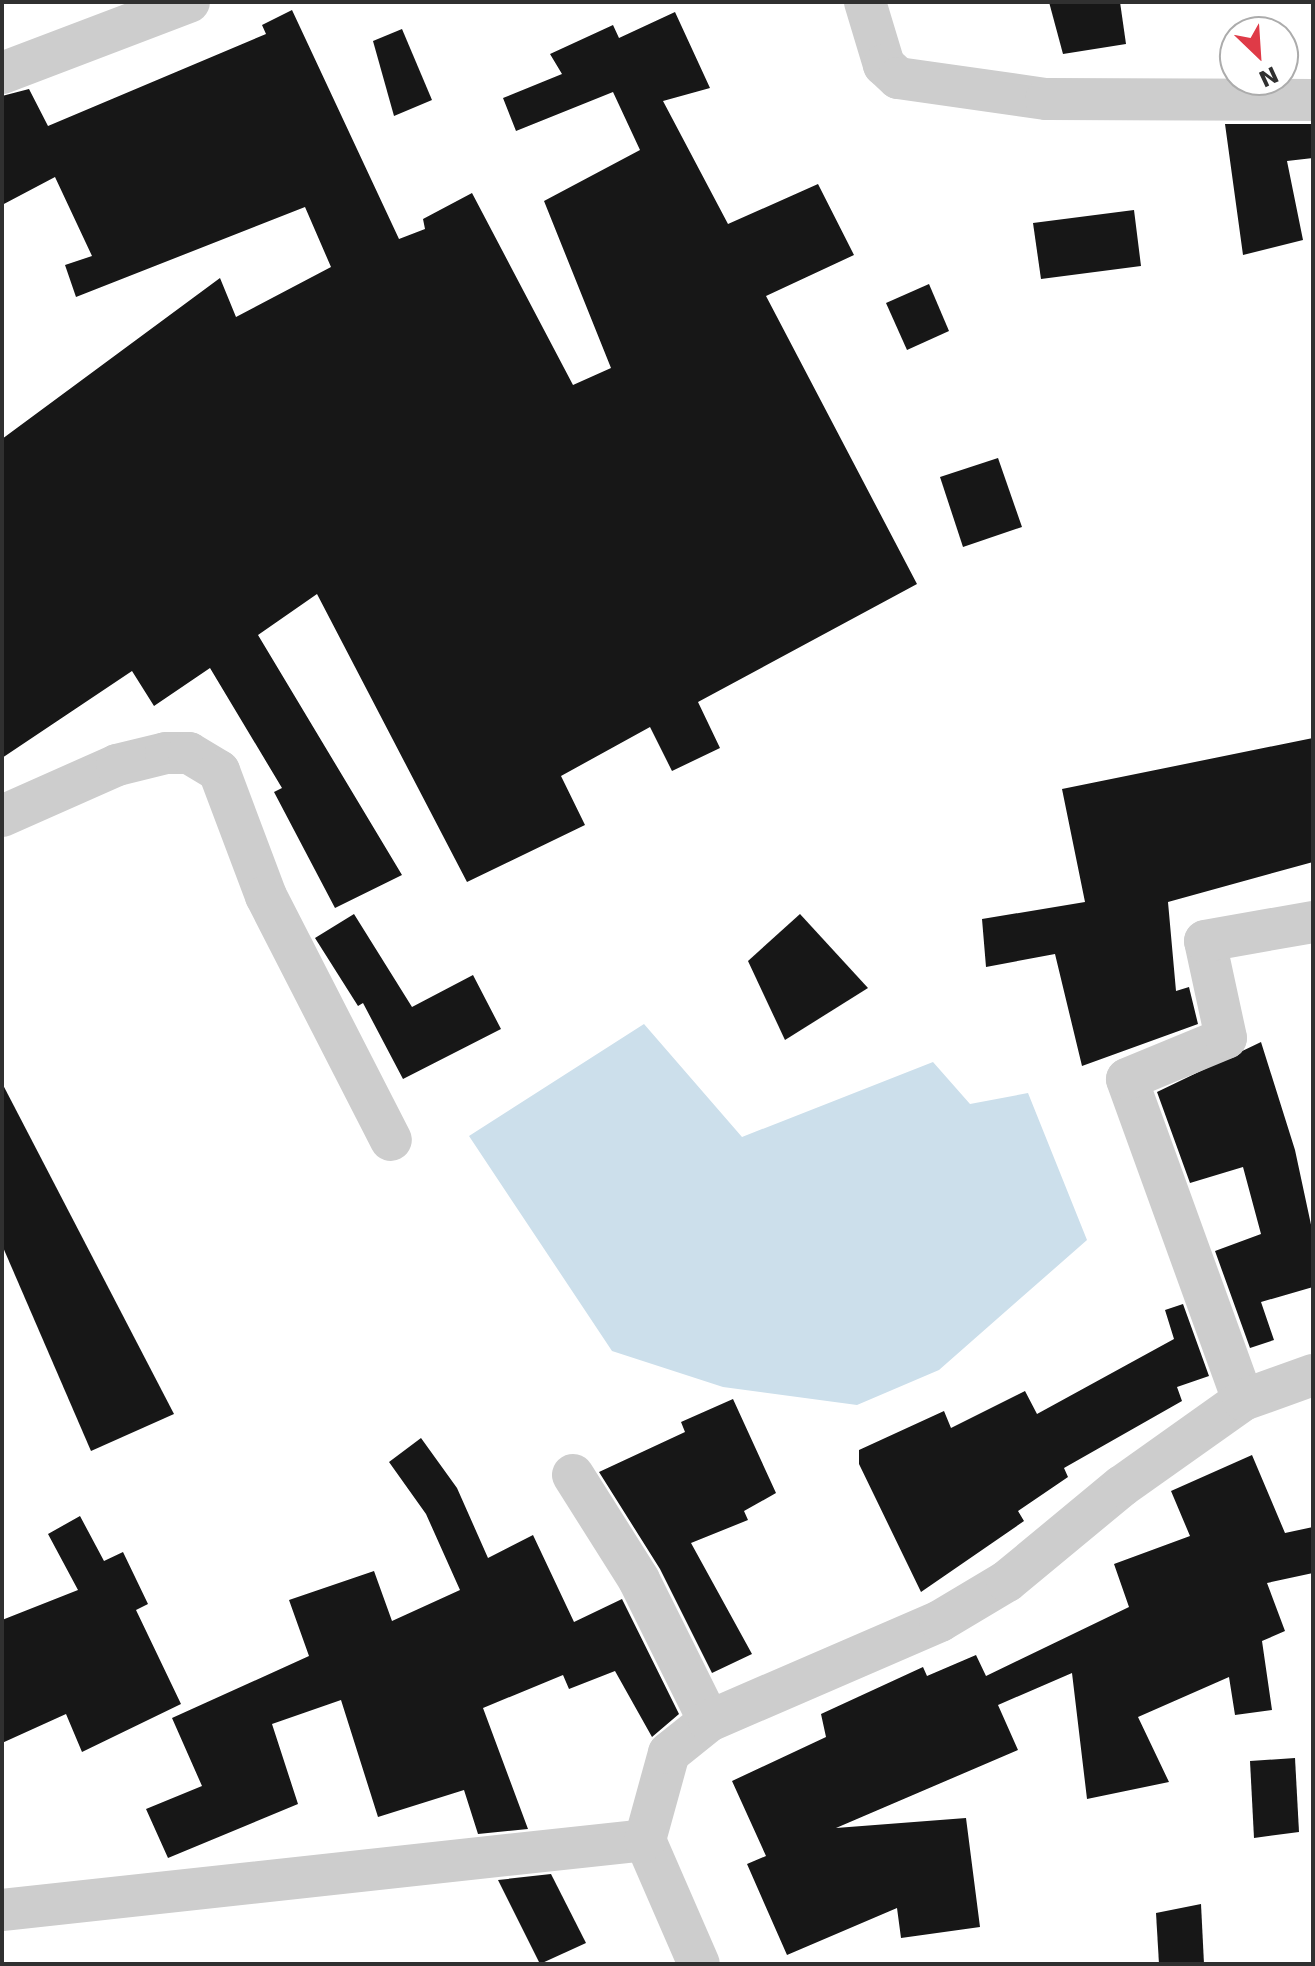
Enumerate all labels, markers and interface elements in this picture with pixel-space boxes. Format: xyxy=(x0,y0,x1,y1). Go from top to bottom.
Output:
north arrow xyxy=(1219,16,1299,96)
text: N xyxy=(1255,61,1282,92)

